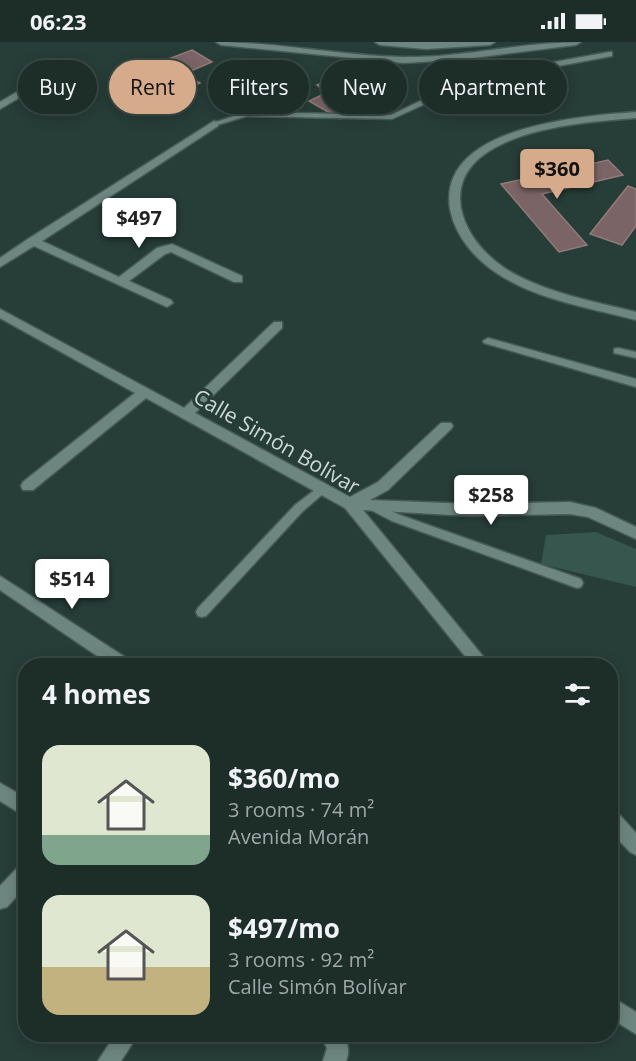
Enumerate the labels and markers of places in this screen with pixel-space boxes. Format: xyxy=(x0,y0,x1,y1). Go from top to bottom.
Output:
pin: $360 xyxy=(521,149,593,200)
pin: $497 xyxy=(103,198,175,249)
pin: $258 xyxy=(455,475,527,526)
pin: $514 xyxy=(36,559,108,610)

